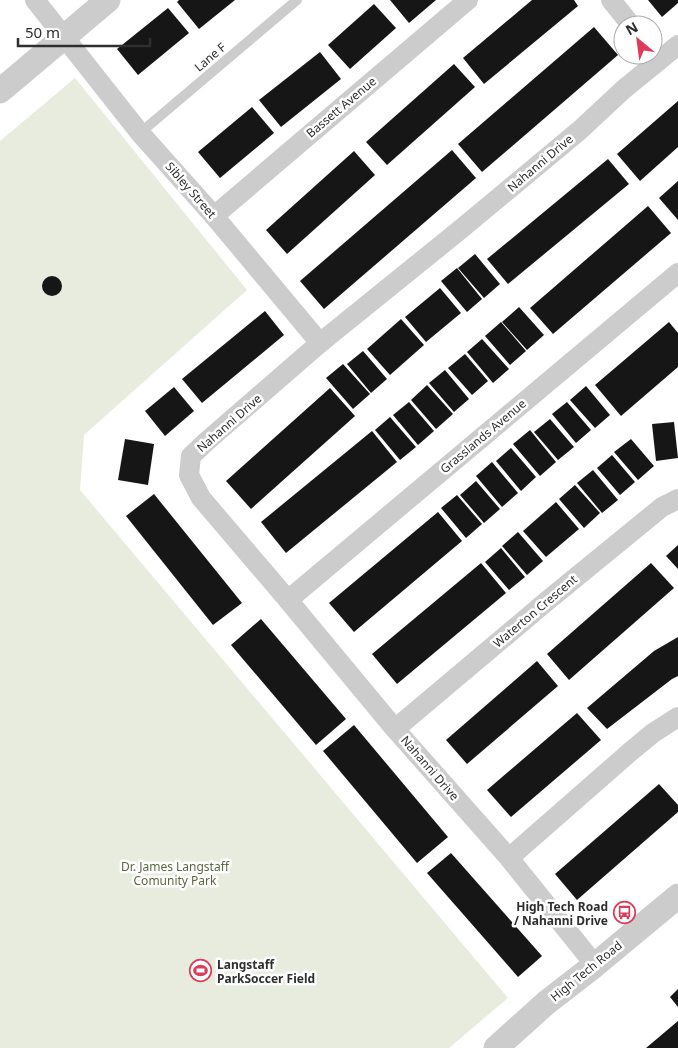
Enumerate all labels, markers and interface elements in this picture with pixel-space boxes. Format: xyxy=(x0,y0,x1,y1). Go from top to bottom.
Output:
scale bar xyxy=(18,15,150,47)
north arrow xyxy=(613,15,663,65)
text: N xyxy=(622,17,641,39)
text: 50 m xyxy=(25,22,60,42)
street label: Lane F xyxy=(191,39,229,75)
street label: Bassett Avenue xyxy=(302,72,380,141)
street label: Nahanni Drive xyxy=(504,130,577,195)
street label: Sibley Street xyxy=(162,158,221,222)
street label: Nahanni Drive xyxy=(193,390,265,456)
street label: Grasslands Avenue xyxy=(436,395,530,477)
street label: Waterton Crescent xyxy=(489,570,581,651)
street label: Nahanni Drive xyxy=(397,732,463,804)
park label: Dr. James Langstaff Comunity Park xyxy=(121,858,230,889)
place label: High Tech Road / Nahanni Drive xyxy=(514,898,608,929)
bus stop icon: High Tech Road / Nahanni Drive xyxy=(612,901,636,925)
street label: High Tech Road xyxy=(547,937,625,1005)
place label: Langstaff ParkSoccer Field xyxy=(217,956,315,987)
sports icon: Langstaff ParkSoccer Field xyxy=(189,959,213,983)

